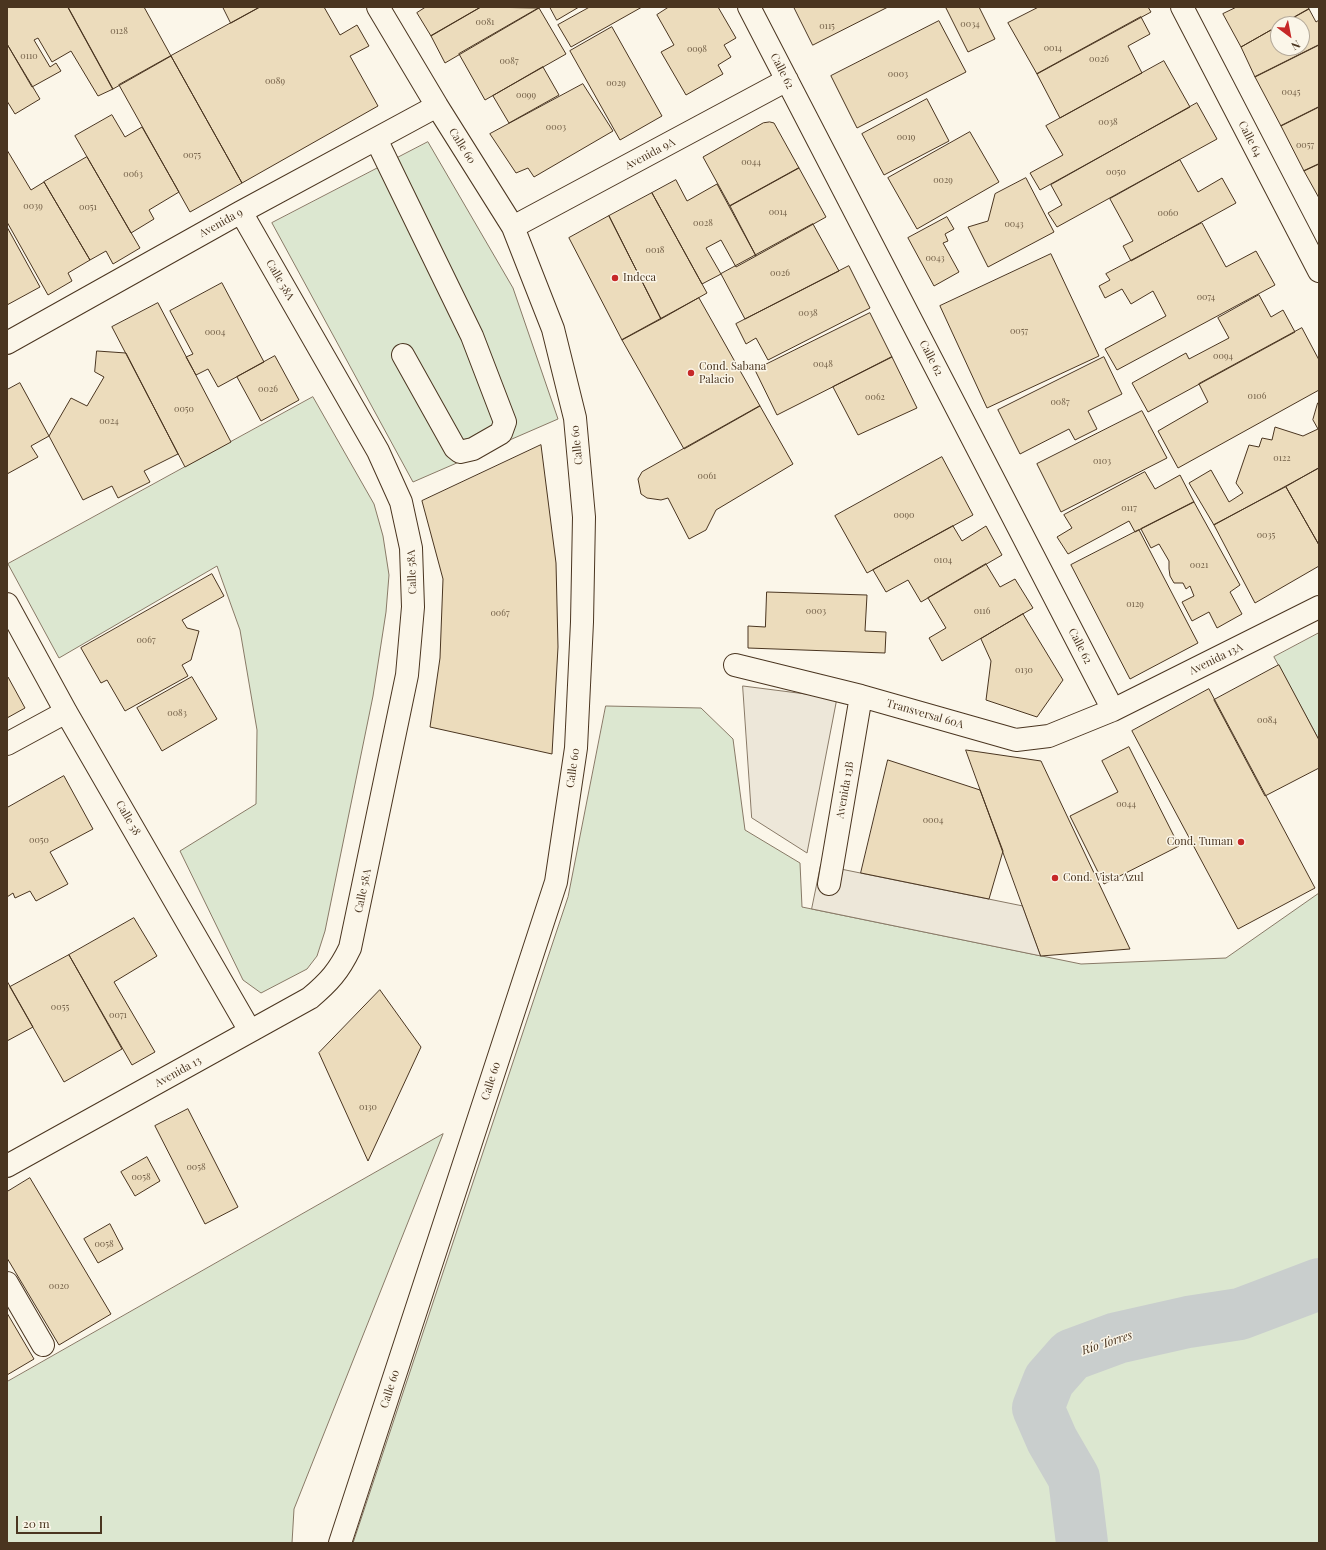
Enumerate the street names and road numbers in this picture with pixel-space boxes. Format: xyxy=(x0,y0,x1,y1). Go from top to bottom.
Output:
street label: Calle 62 xyxy=(767,51,797,91)
street label: Calle 64 xyxy=(1235,119,1265,159)
street label: Calle 60 xyxy=(446,126,478,166)
street label: Avenida 9A xyxy=(623,135,677,173)
street label: Avenida 9 xyxy=(197,206,245,240)
street label: Calle 58A xyxy=(263,257,297,303)
street label: Calle 62 xyxy=(916,338,946,378)
street label: Calle 60 xyxy=(568,425,586,465)
street label: Calle 58A xyxy=(405,549,419,595)
street label: Calle 62 xyxy=(1065,626,1095,666)
street label: Avenida 13A xyxy=(1187,640,1245,678)
street label: Transversal 60A xyxy=(885,697,965,731)
street label: Calle 60 xyxy=(564,747,582,789)
street label: Avenida 13B xyxy=(833,760,857,820)
street label: Calle 58 xyxy=(113,798,143,838)
street label: Calle 58A xyxy=(352,868,374,914)
street label: Avenida 13 xyxy=(152,1054,204,1090)
street label: Calle 60 xyxy=(479,1060,503,1102)
street label: Calle 60 xyxy=(378,1368,402,1410)

